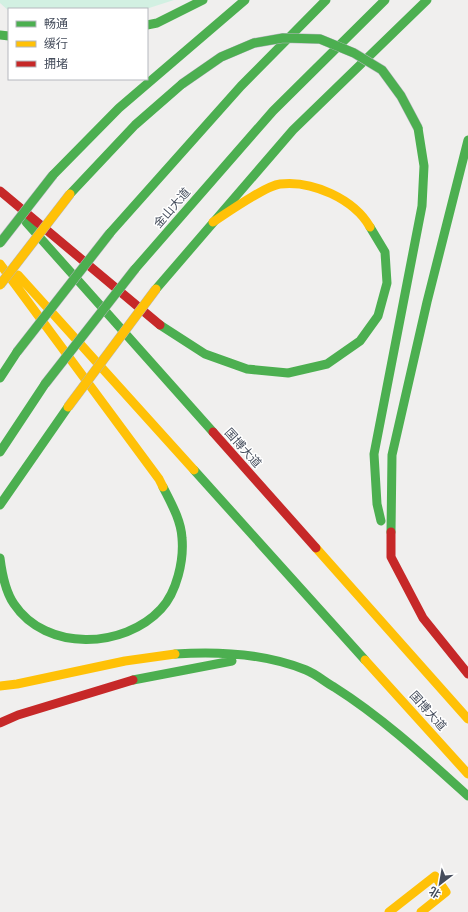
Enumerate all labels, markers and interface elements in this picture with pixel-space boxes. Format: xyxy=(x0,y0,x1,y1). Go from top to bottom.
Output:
legend xyxy=(8,8,148,80)
text: 畅通 xyxy=(44,16,68,30)
text: 缓行 xyxy=(44,36,68,50)
text: 拥堵 xyxy=(44,56,68,70)
street label: 金山大道 xyxy=(150,185,192,230)
street label: 国博大道 xyxy=(222,425,265,470)
street label: 国博大道 xyxy=(407,688,450,733)
north arrow xyxy=(420,864,460,904)
text: 北 xyxy=(427,885,443,901)

